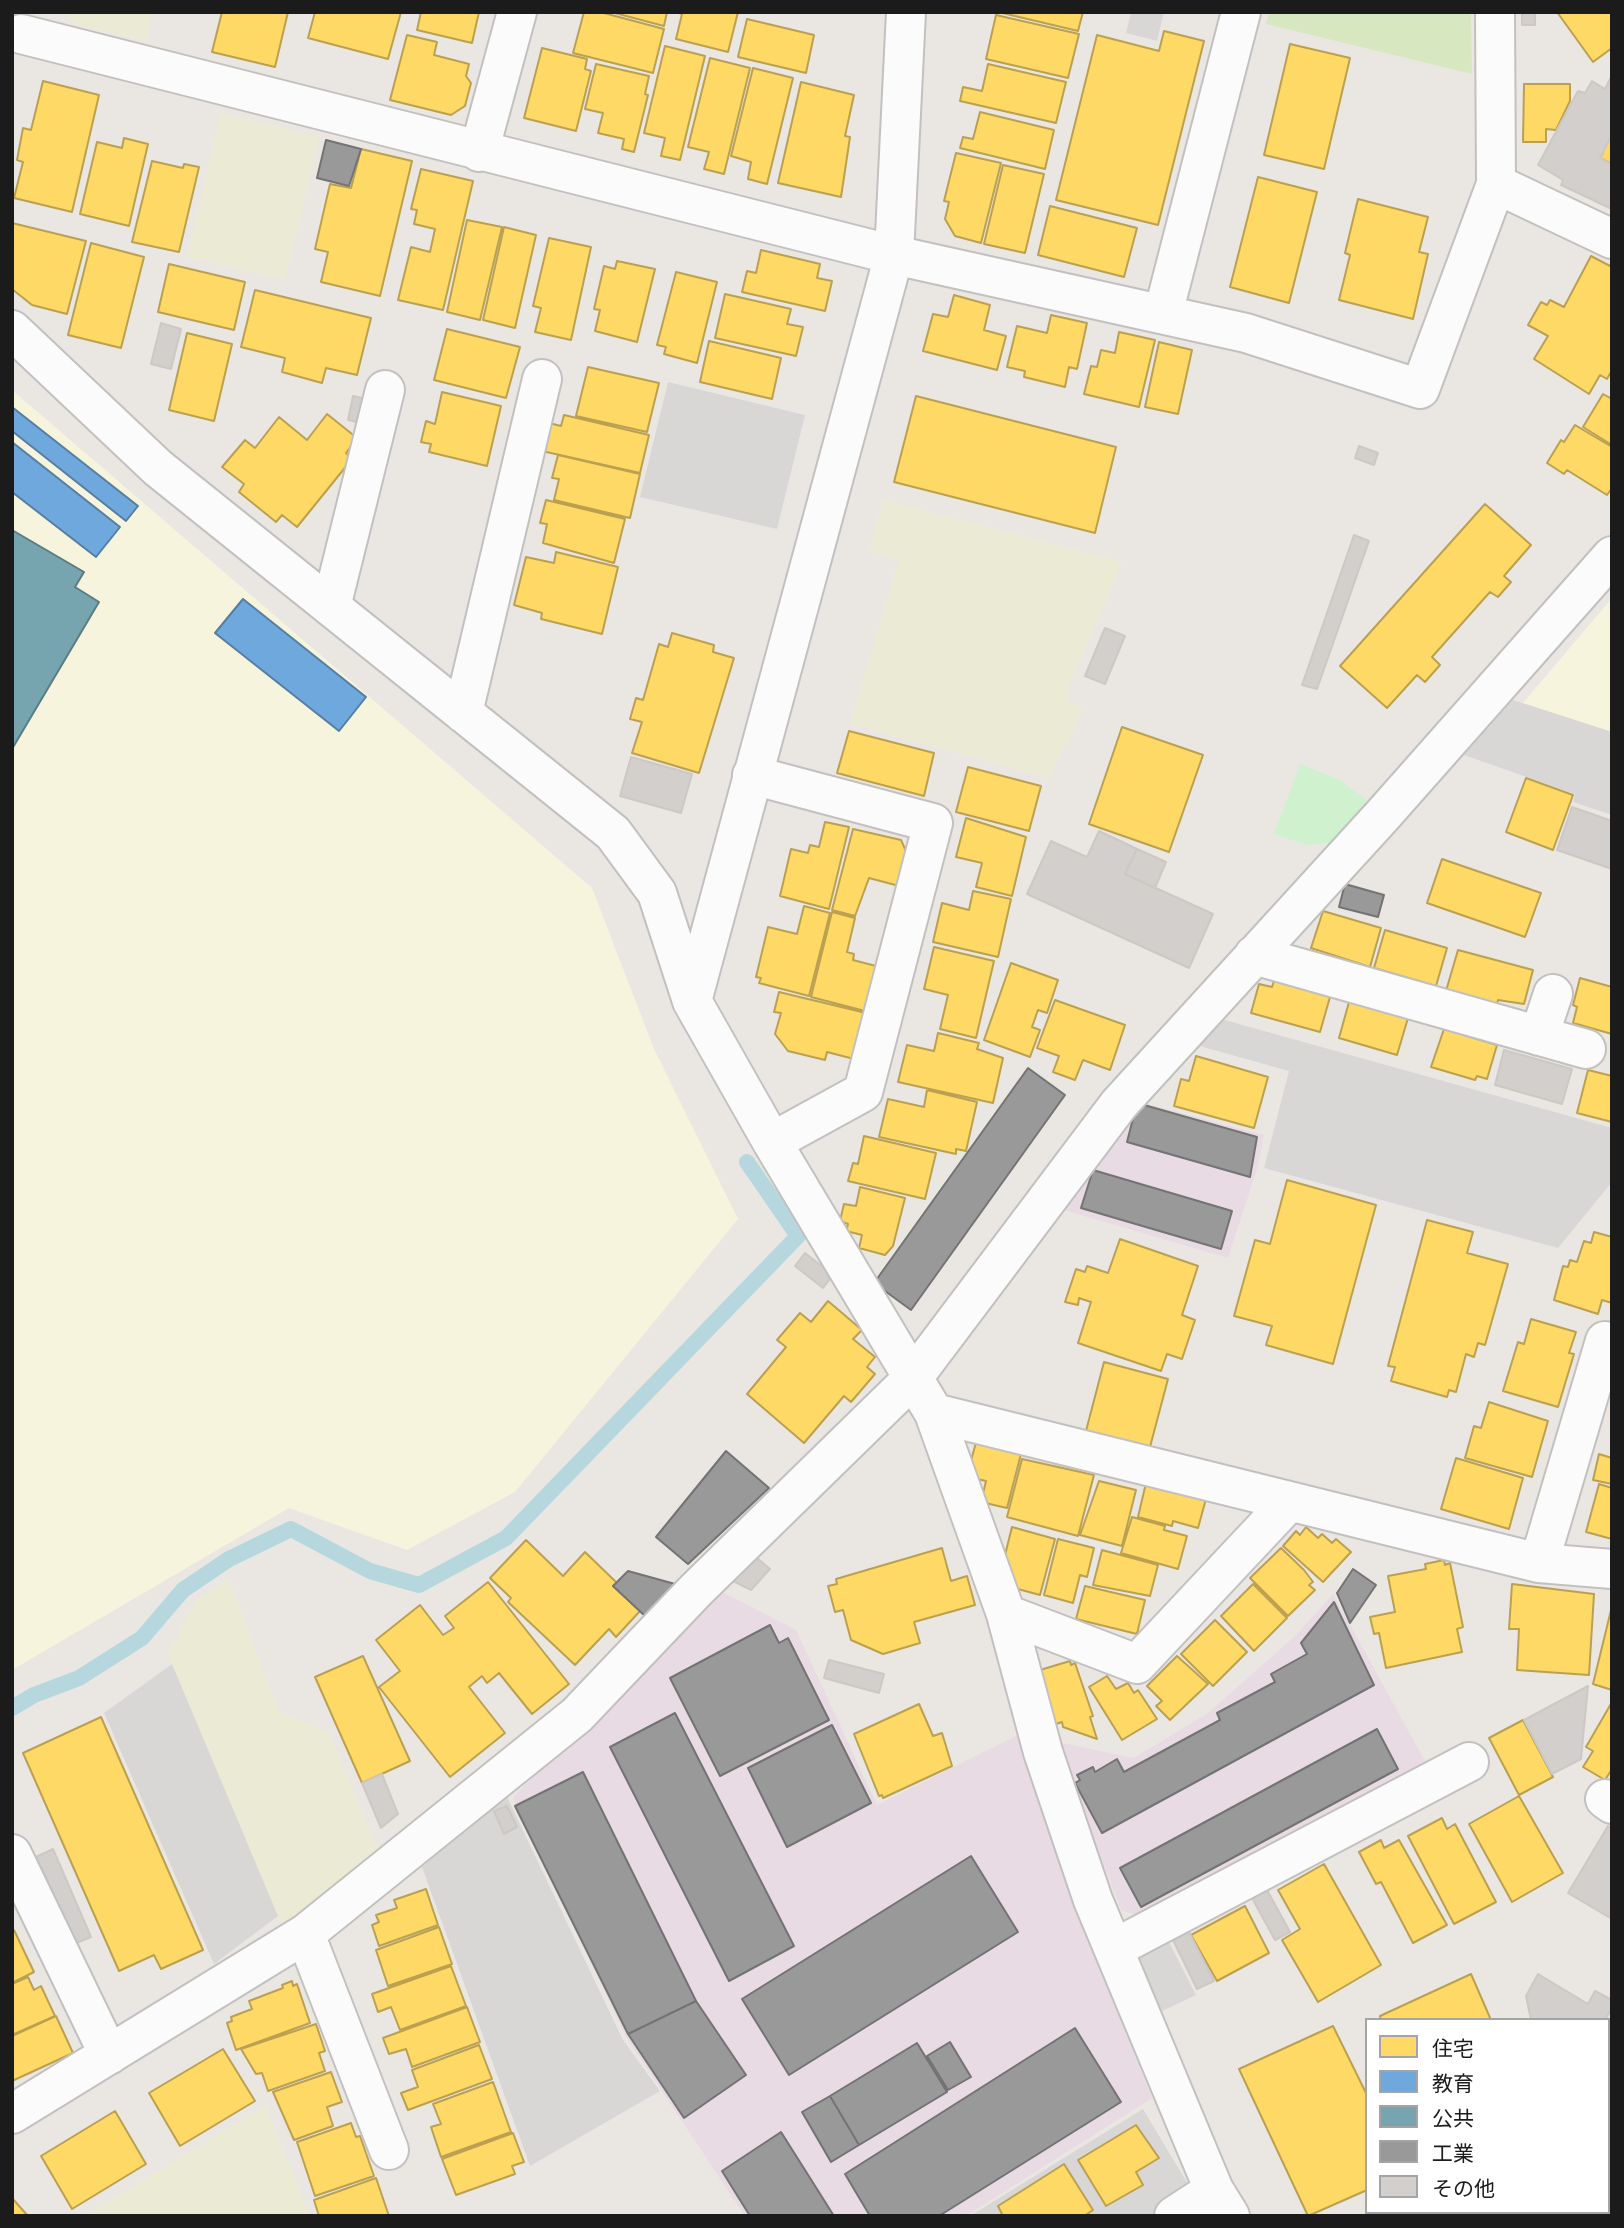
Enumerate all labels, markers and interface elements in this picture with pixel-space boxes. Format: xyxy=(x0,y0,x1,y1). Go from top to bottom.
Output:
legend xyxy=(1365,2018,1610,2214)
text: 住宅 xyxy=(1432,2037,1474,2061)
text: 教育 xyxy=(1432,2072,1474,2096)
text: 公共 xyxy=(1432,2107,1474,2131)
text: 工業 xyxy=(1432,2142,1474,2166)
text: その他 xyxy=(1432,2177,1495,2201)

